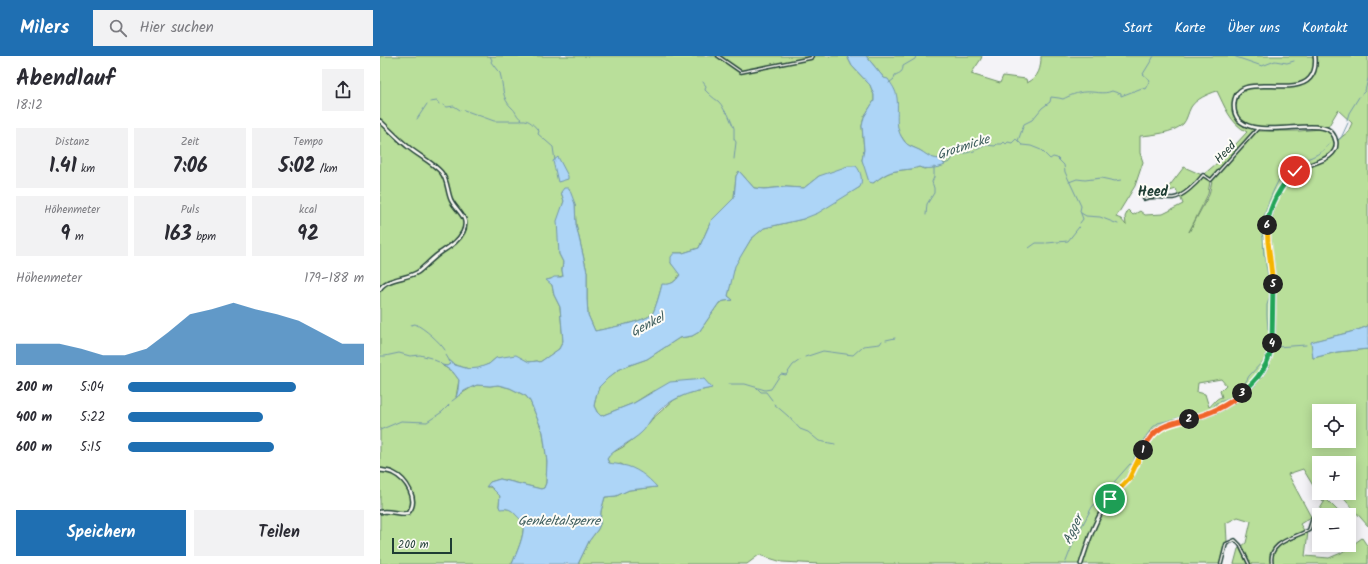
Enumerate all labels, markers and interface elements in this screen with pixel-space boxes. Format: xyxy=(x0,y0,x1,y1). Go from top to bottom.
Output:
search box xyxy=(93,10,373,46)
text: Milers xyxy=(20,13,69,43)
text: Hier suchen xyxy=(139,16,214,40)
icon: search xyxy=(107,17,129,39)
text: Start xyxy=(1123,17,1152,39)
text: Karte xyxy=(1174,17,1206,39)
text: Über uns xyxy=(1228,17,1280,39)
text: Kontakt xyxy=(1302,17,1348,39)
text: Abendlauf xyxy=(16,62,114,97)
button: share xyxy=(322,69,364,111)
text: 18:12 xyxy=(16,95,43,116)
water label: Grotmicke xyxy=(934,129,994,166)
text: Distanz xyxy=(55,133,89,151)
text: Zeit xyxy=(181,133,199,151)
text: Tempo xyxy=(293,133,323,151)
street label: Heed xyxy=(1210,136,1242,168)
text: 1.41 xyxy=(49,151,77,183)
text: 7:06 xyxy=(172,151,208,183)
text: 5:02 xyxy=(278,151,315,183)
pin xyxy=(1278,154,1312,188)
text: km xyxy=(77,160,95,178)
text: /km xyxy=(315,160,338,178)
icon: check xyxy=(1284,160,1306,182)
district label: Heed xyxy=(1138,181,1169,203)
text: Höhenmeter xyxy=(44,201,100,219)
text: Puls xyxy=(181,201,199,219)
text: kcal xyxy=(299,201,317,219)
pin: 6 xyxy=(1257,215,1277,235)
text: 6 xyxy=(1264,216,1270,234)
text: 9 xyxy=(60,219,70,251)
text: 163 xyxy=(164,219,192,251)
text: 92 xyxy=(297,219,319,251)
text: m xyxy=(70,228,84,246)
text: bpm xyxy=(192,228,216,246)
text: Höhenmeter xyxy=(16,268,82,289)
text: 179–188 m xyxy=(304,268,364,289)
pin: 5 xyxy=(1263,274,1283,294)
text: 5 xyxy=(1270,275,1276,293)
water label: Genkel xyxy=(627,306,671,343)
pin: 4 xyxy=(1262,333,1282,353)
text: 4 xyxy=(1269,334,1275,352)
text: 200 m xyxy=(16,377,53,398)
text: 5:04 xyxy=(80,377,104,398)
pin: 3 xyxy=(1232,383,1252,403)
text: 3 xyxy=(1239,384,1245,402)
map controls xyxy=(1312,404,1356,552)
button: locate xyxy=(1312,404,1356,448)
text: 400 m xyxy=(16,407,52,428)
text: 5:22 xyxy=(80,407,105,428)
pin: 2 xyxy=(1179,409,1199,429)
text: 2 xyxy=(1186,410,1192,428)
text: 600 m xyxy=(16,437,52,458)
text: 5:15 xyxy=(80,437,101,458)
pin: 1 xyxy=(1133,440,1153,460)
text: 1 xyxy=(1141,441,1145,459)
button: + xyxy=(1312,456,1356,500)
pin xyxy=(1093,482,1127,516)
icon: arrive xyxy=(1099,488,1121,510)
button: − xyxy=(1312,508,1356,552)
water label: Agger xyxy=(1057,509,1090,548)
button: Speichern xyxy=(16,510,186,556)
button: Teilen xyxy=(194,510,364,556)
water label: Genkeltalsperre xyxy=(518,511,601,532)
scale bar xyxy=(392,536,452,555)
text: 200 m xyxy=(398,536,429,554)

